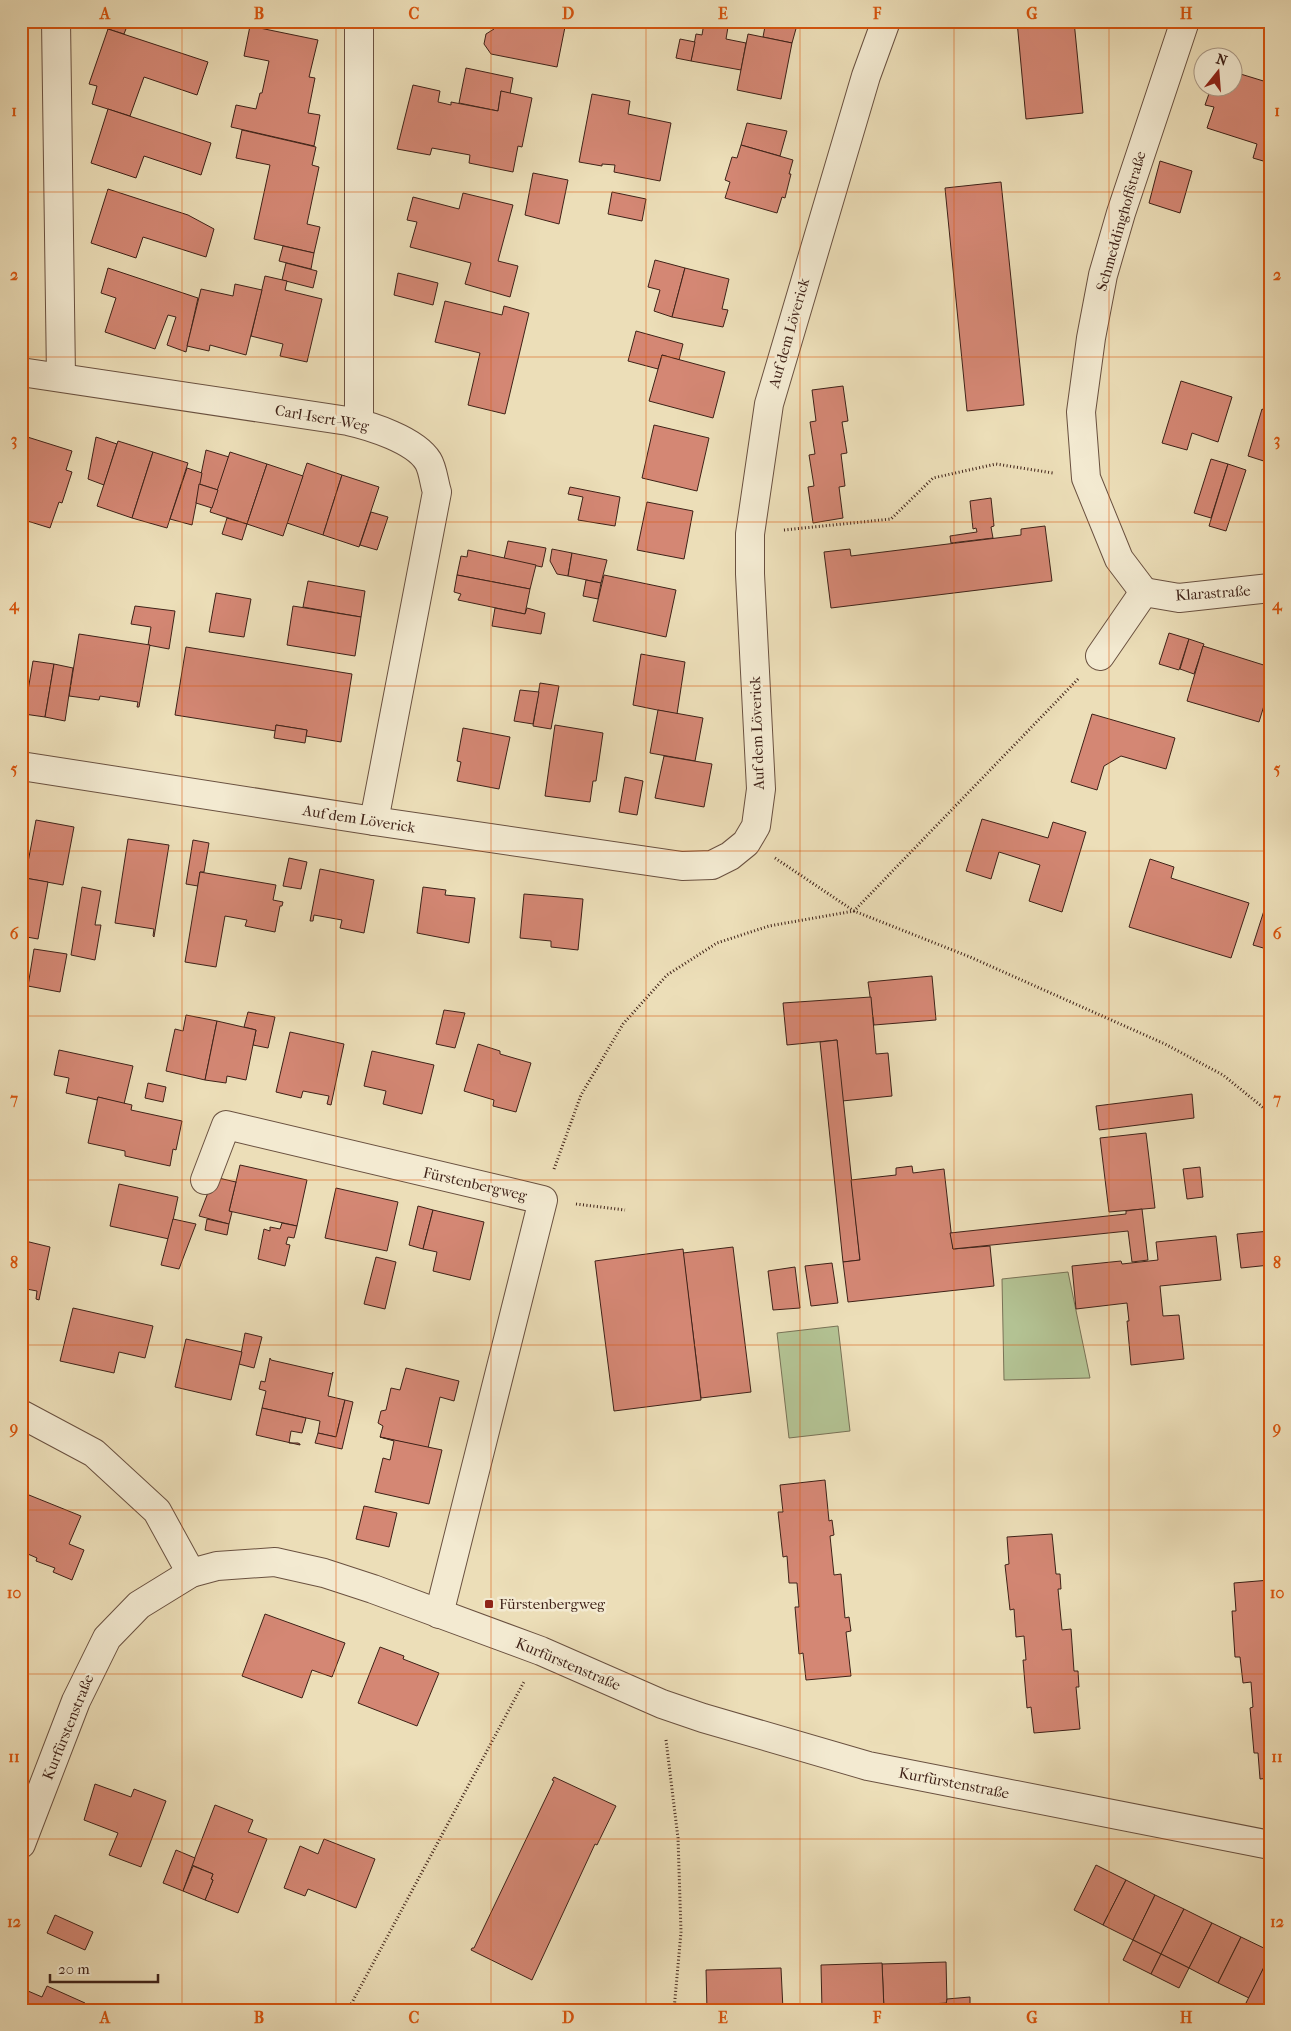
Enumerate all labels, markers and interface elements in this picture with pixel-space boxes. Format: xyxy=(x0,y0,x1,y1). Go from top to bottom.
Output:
text: A xyxy=(99,4,111,23)
text: B xyxy=(254,4,264,23)
text: C xyxy=(409,4,420,23)
text: D xyxy=(562,4,574,23)
text: E xyxy=(718,4,728,23)
text: F xyxy=(872,4,882,23)
text: G xyxy=(1026,4,1038,23)
text: H xyxy=(1180,4,1193,23)
north arrow xyxy=(1194,48,1244,98)
text: N xyxy=(1214,50,1230,70)
text: 1 xyxy=(11,101,17,120)
text: 1 xyxy=(1274,101,1280,120)
street label: Schmeddinghoffstraße xyxy=(1092,148,1150,293)
text: 2 xyxy=(10,265,18,284)
text: 2 xyxy=(1273,265,1281,284)
street label: Auf dem Löverick xyxy=(764,276,813,391)
street label: Carl-Isert-Weg xyxy=(274,401,371,435)
text: 3 xyxy=(11,430,17,450)
text: 3 xyxy=(1274,430,1280,450)
street label: Klarastraße xyxy=(1175,581,1252,605)
text: 4 xyxy=(8,595,20,615)
text: 4 xyxy=(1271,595,1283,615)
street label: Auf dem Löverick xyxy=(746,676,768,791)
text: 5 xyxy=(11,759,18,778)
text: 5 xyxy=(1274,759,1281,778)
street label: Auf dem Löverick xyxy=(301,801,417,837)
text: 6 xyxy=(10,924,19,943)
text: 6 xyxy=(1273,924,1282,943)
text: 7 xyxy=(9,1089,18,1108)
text: 7 xyxy=(1272,1089,1281,1108)
street label: Fürstenbergweg xyxy=(421,1163,530,1205)
text: 8 xyxy=(10,1253,18,1272)
text: 8 xyxy=(1273,1253,1281,1272)
text: 9 xyxy=(9,1418,18,1438)
text: 9 xyxy=(1272,1418,1281,1438)
text: 10 xyxy=(7,1583,21,1602)
text: 10 xyxy=(1270,1583,1284,1602)
place label: Fürstenbergweg xyxy=(499,1595,606,1613)
marker: Fürstenbergweg xyxy=(483,1598,495,1610)
street label: Kurfürstenstraße xyxy=(513,1634,624,1694)
street label: Kurfürstenstraße xyxy=(39,1671,98,1782)
text: 11 xyxy=(8,1747,20,1766)
text: 11 xyxy=(1271,1747,1283,1766)
street label: Kurfürstenstraße xyxy=(897,1763,1011,1803)
text: 12 xyxy=(7,1912,21,1931)
text: 12 xyxy=(1270,1912,1284,1931)
scale bar xyxy=(50,1951,158,1983)
text: 20 m xyxy=(58,1960,90,1978)
text: A xyxy=(99,2008,111,2027)
text: B xyxy=(254,2008,264,2027)
text: C xyxy=(409,2008,420,2027)
text: D xyxy=(562,2008,574,2027)
text: E xyxy=(718,2008,728,2027)
text: F xyxy=(872,2008,882,2027)
text: G xyxy=(1026,2008,1038,2027)
text: H xyxy=(1180,2008,1193,2027)

